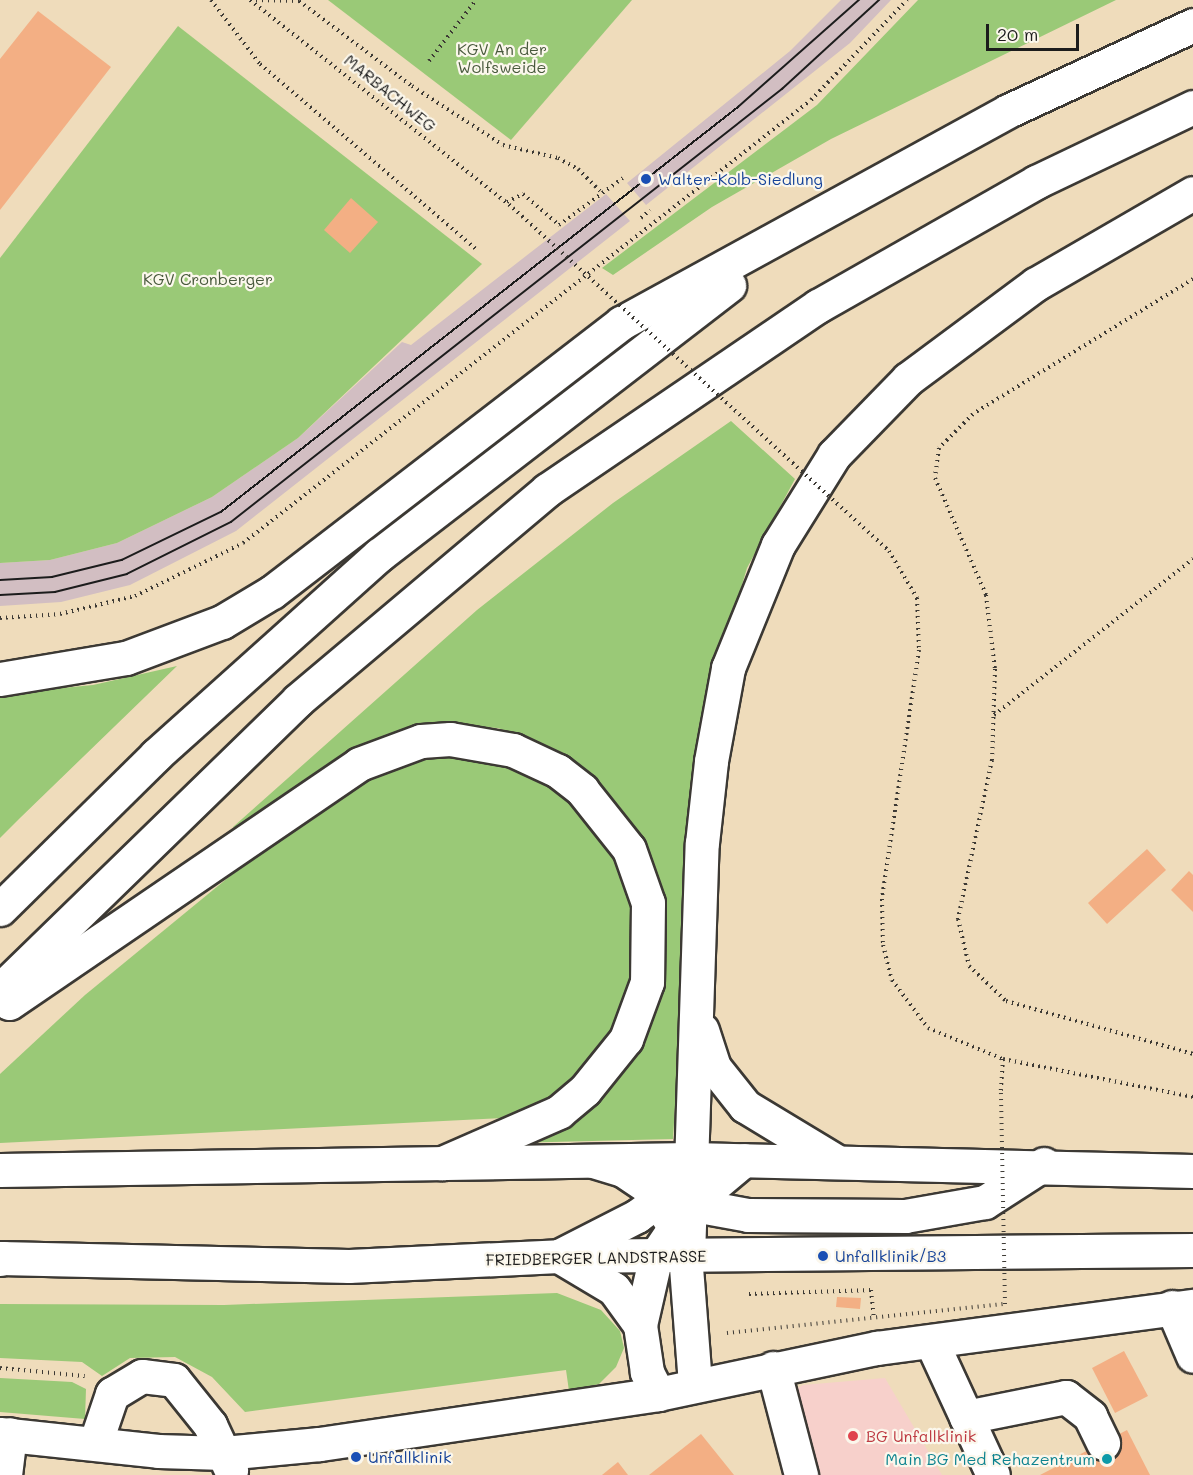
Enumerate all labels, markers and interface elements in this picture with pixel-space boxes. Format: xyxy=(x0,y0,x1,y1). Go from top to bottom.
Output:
scale bar xyxy=(989,12,1082,50)
text: 20 m xyxy=(997,22,1038,46)
park label: KGV An der Wolfsweide xyxy=(457,39,547,77)
street label: MARBACHWEG xyxy=(340,50,440,136)
place label: Walter-Kolb-Siedlung xyxy=(658,169,823,189)
marker: Walter-Kolb-Siedlung xyxy=(639,172,653,186)
park label: KGV Cronberger xyxy=(143,269,273,289)
street label: FRIEDBERGER LANDSTRASSE xyxy=(485,1246,707,1270)
place label: Unfallklinik/B3 xyxy=(835,1246,946,1266)
marker: Unfallklinik/B3 xyxy=(816,1249,830,1263)
place label: BG Unfallklinik xyxy=(866,1426,976,1446)
marker: BG Unfallklinik xyxy=(844,1427,862,1445)
place label: Unfallklinik xyxy=(368,1447,451,1467)
place label: Main BG Med Rehazentrum xyxy=(885,1449,1095,1469)
marker: Unfallklinik xyxy=(349,1450,363,1464)
marker: Main BG Med Rehazentrum xyxy=(1100,1452,1114,1466)

